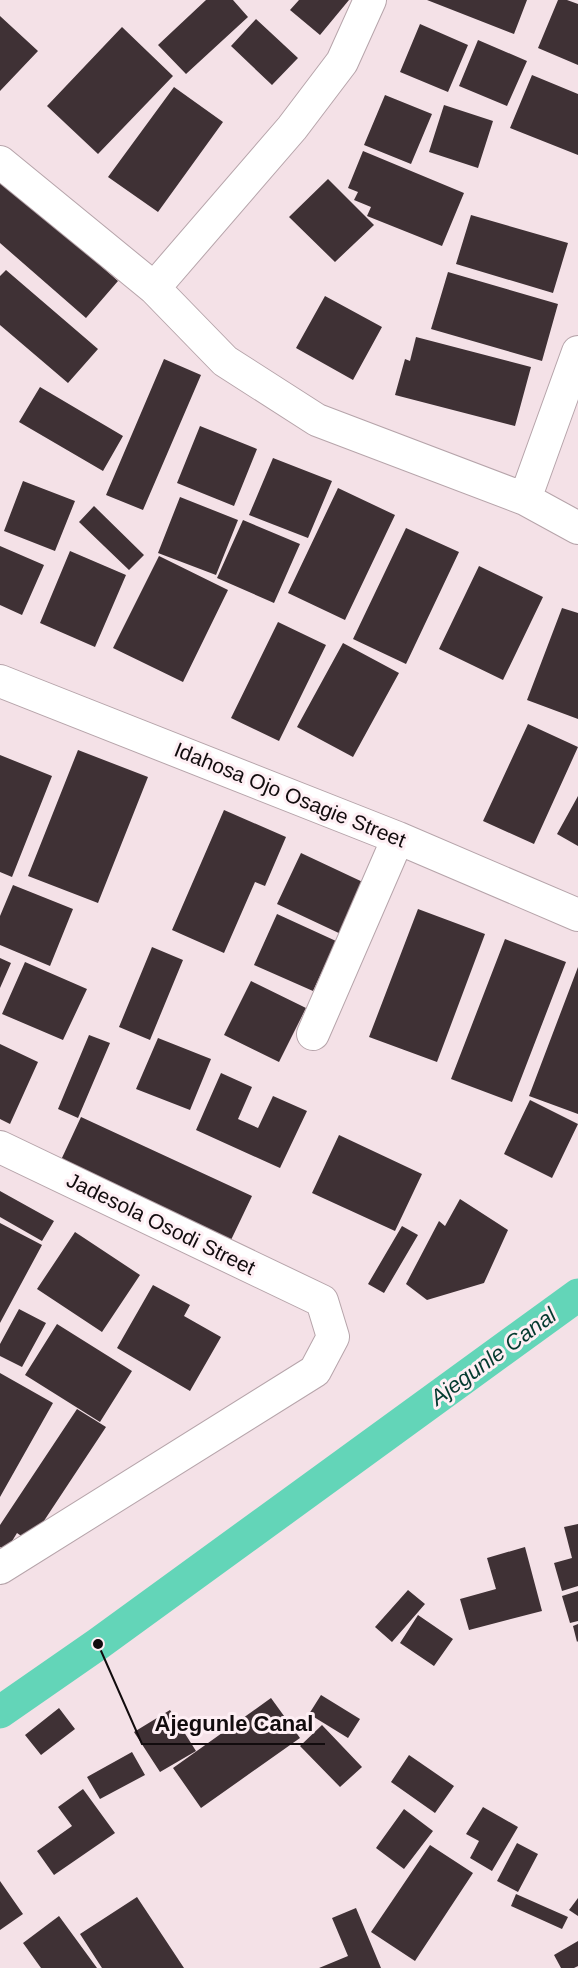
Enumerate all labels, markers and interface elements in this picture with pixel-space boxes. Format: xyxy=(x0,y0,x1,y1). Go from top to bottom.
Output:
street label: Idahosa Ojo Osagie Street xyxy=(171,738,409,852)
street label: Jadesola Osodi Street xyxy=(63,1168,259,1279)
water label: Ajegunle Canal xyxy=(424,1302,562,1412)
callout: Ajegunle Canal xyxy=(142,1704,325,1744)
text: Ajegunle Canal xyxy=(155,1711,313,1736)

